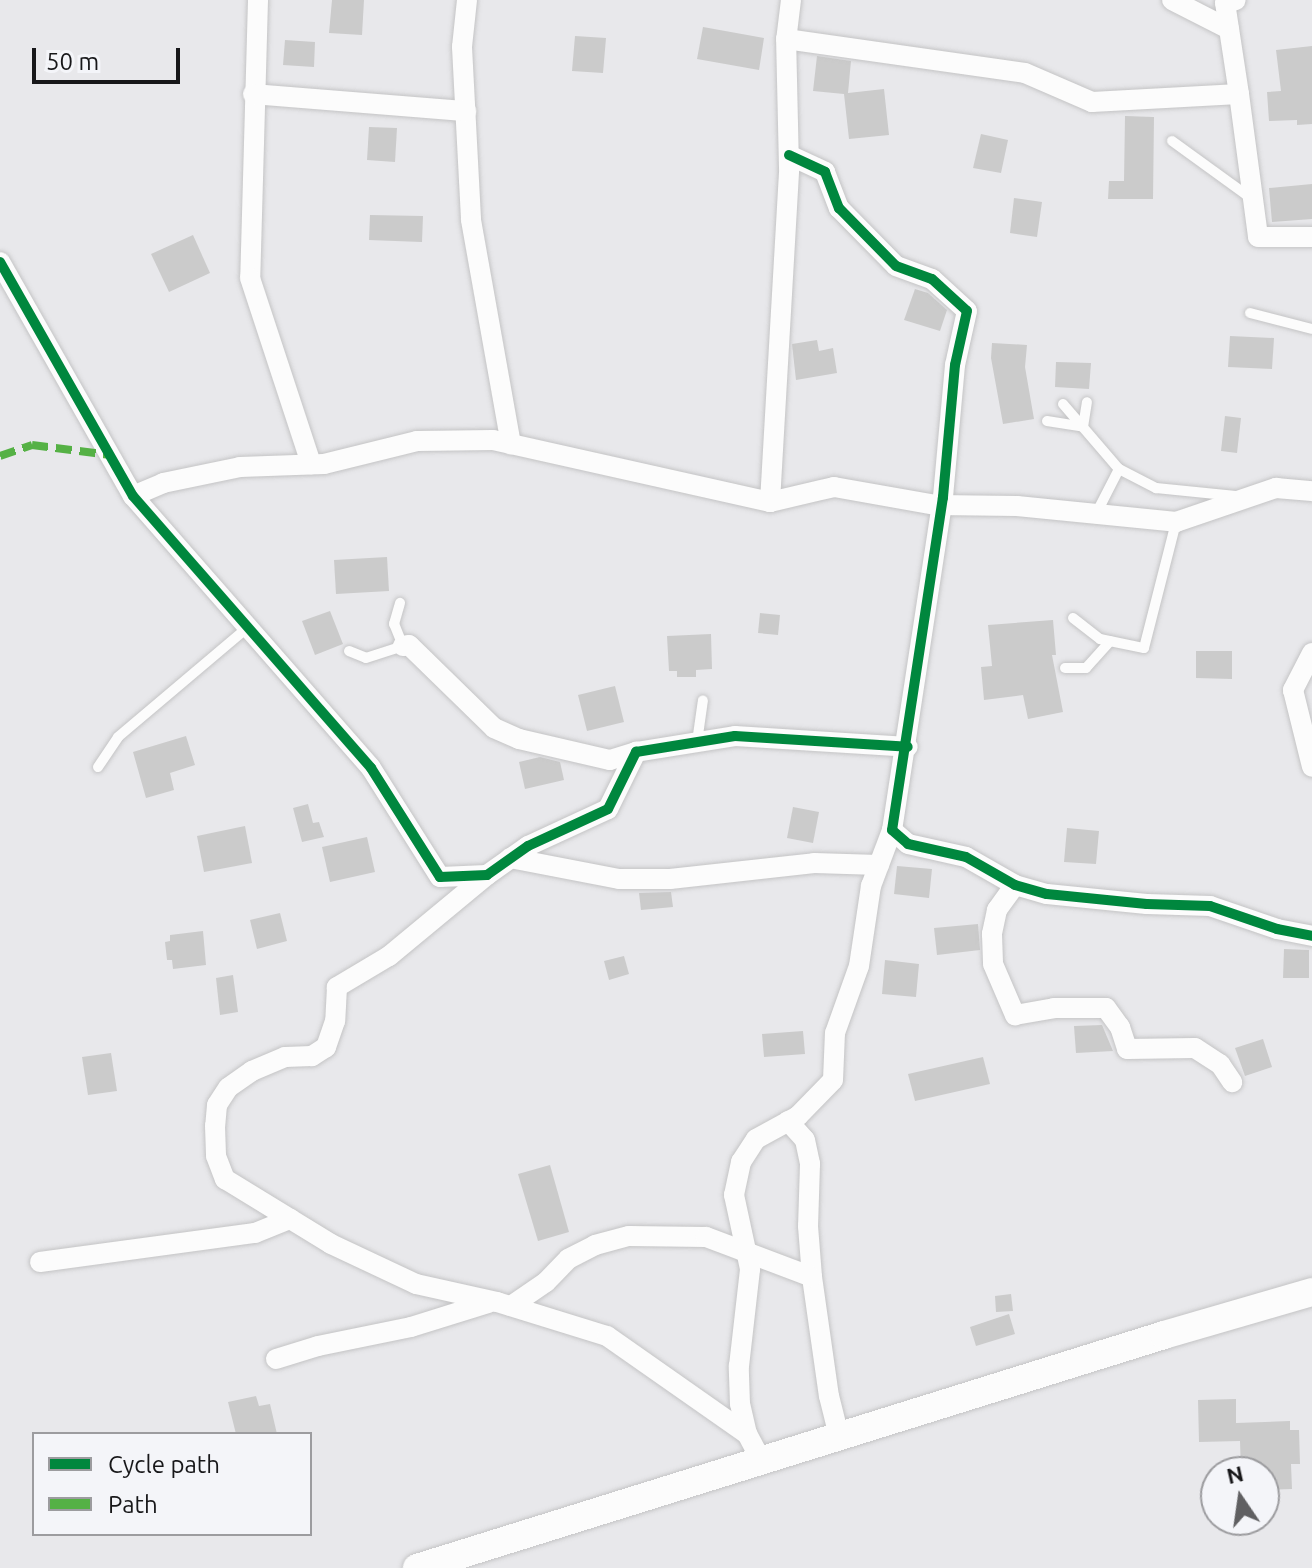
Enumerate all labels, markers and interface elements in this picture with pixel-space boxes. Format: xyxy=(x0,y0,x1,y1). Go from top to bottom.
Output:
scale bar xyxy=(36,32,184,82)
text: 50 m xyxy=(46,48,99,75)
legend xyxy=(32,1432,312,1536)
text: Cycle path xyxy=(108,1451,220,1478)
north arrow xyxy=(1200,1456,1280,1536)
text: N xyxy=(1224,1460,1246,1488)
text: Path xyxy=(108,1491,158,1518)

